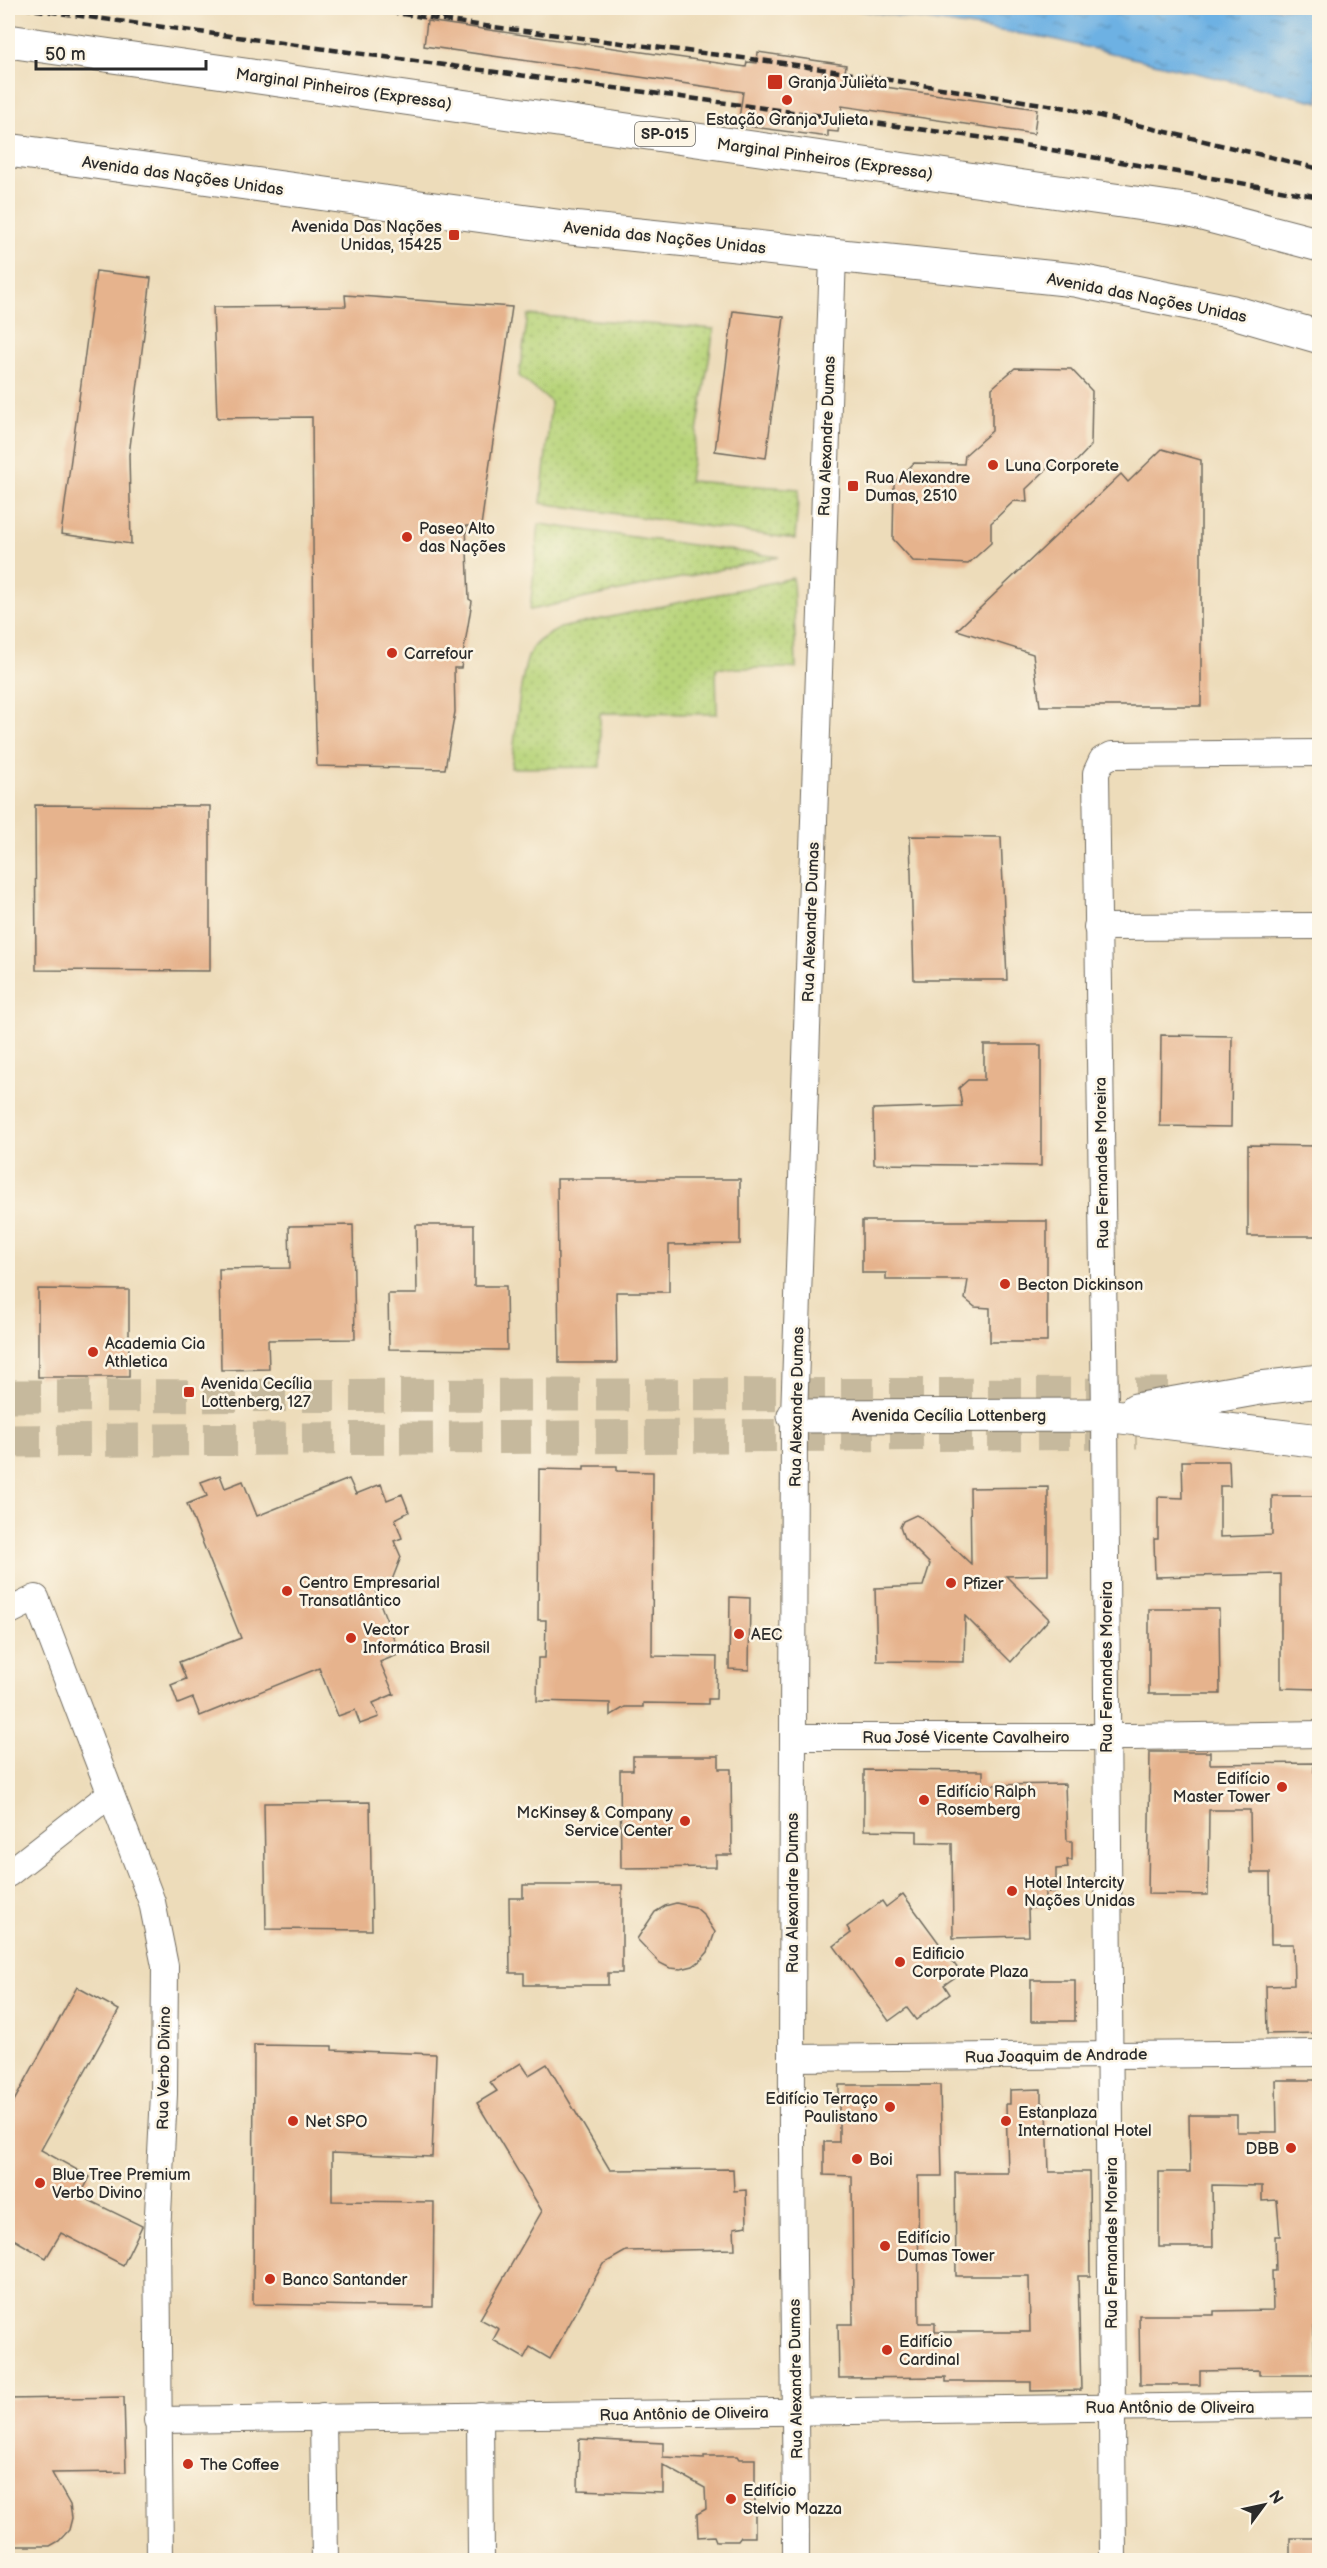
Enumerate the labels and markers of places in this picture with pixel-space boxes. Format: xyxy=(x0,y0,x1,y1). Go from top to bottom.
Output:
marker: Granja Julieta xyxy=(766,73,784,91)
place label: Granja Julieta xyxy=(788,74,887,93)
marker: Estação Granja Julieta xyxy=(780,93,794,107)
place label: Estação Granja Julieta xyxy=(706,111,868,130)
place label: Avenida Das Nações Unidas, 15425 xyxy=(292,218,442,255)
marker: Avenida Das Nações Unidas, 15425 xyxy=(447,228,461,242)
place label: Luna Corporete xyxy=(1005,457,1119,476)
marker: Luna Corporete xyxy=(986,458,1000,472)
place label: Rua Alexandre Dumas, 2510 xyxy=(865,469,971,506)
marker: Rua Alexandre Dumas, 2510 xyxy=(846,479,860,493)
place label: Paseo Alto das Nações xyxy=(419,520,506,557)
marker: Paseo Alto das Nações xyxy=(400,530,414,544)
place label: Carrefour xyxy=(404,645,473,664)
marker: Carrefour xyxy=(385,646,399,660)
place label: Becton Dickinson xyxy=(1017,1276,1143,1295)
marker: Becton Dickinson xyxy=(998,1277,1012,1291)
place label: Academia Cia Athletica xyxy=(105,1335,205,1372)
marker: Academia Cia Athletica xyxy=(86,1345,100,1359)
place label: Avenida Cecília Lottenberg, 127 xyxy=(201,1375,312,1412)
marker: Avenida Cecília Lottenberg, 127 xyxy=(182,1385,196,1399)
place label: Centro Empresarial Transatlântico xyxy=(299,1574,440,1611)
place label: Pfizer xyxy=(963,1575,1004,1594)
marker: Pfizer xyxy=(944,1576,958,1590)
marker: Centro Empresarial Transatlântico xyxy=(280,1584,294,1598)
place label: Vector Informática Brasil xyxy=(363,1621,490,1658)
place label: AEC xyxy=(751,1626,783,1645)
marker: AEC xyxy=(732,1627,746,1641)
marker: Vector Informática Brasil xyxy=(344,1631,358,1645)
place label: Edifício Master Tower xyxy=(1173,1770,1270,1807)
marker: Edifício Master Tower xyxy=(1275,1780,1289,1794)
place label: Edifício Ralph Rosemberg xyxy=(936,1783,1036,1820)
marker: Edifício Ralph Rosemberg xyxy=(917,1793,931,1807)
place label: McKinsey & Company Service Center xyxy=(517,1804,674,1841)
marker: McKinsey & Company Service Center xyxy=(678,1814,692,1828)
place label: Hotel Intercity Nações Unidas xyxy=(1024,1874,1135,1911)
marker: Hotel Intercity Nações Unidas xyxy=(1005,1884,1019,1898)
place label: Edificio Corporate Plaza xyxy=(912,1945,1028,1982)
marker: Edificio Corporate Plaza xyxy=(893,1955,907,1969)
place label: Edifício Terraço Paulistano xyxy=(765,2090,878,2127)
marker: Edifício Terraço Paulistano xyxy=(883,2100,897,2114)
place label: Estanplaza International Hotel xyxy=(1018,2104,1152,2141)
place label: Net SPO xyxy=(305,2113,367,2132)
marker: Net SPO xyxy=(286,2114,300,2128)
marker: Estanplaza International Hotel xyxy=(999,2114,1013,2128)
place label: DBB xyxy=(1245,2140,1279,2159)
marker: DBB xyxy=(1284,2141,1298,2155)
place label: Boi xyxy=(869,2151,893,2170)
marker: Boi xyxy=(850,2152,864,2166)
place label: Blue Tree Premium Verbo Divino xyxy=(52,2166,190,2203)
marker: Blue Tree Premium Verbo Divino xyxy=(33,2176,47,2190)
place label: Edifício Dumas Tower xyxy=(897,2229,995,2266)
marker: Edifício Dumas Tower xyxy=(878,2239,892,2253)
place label: Banco Santander xyxy=(282,2271,408,2290)
marker: Banco Santander xyxy=(263,2272,277,2286)
place label: Edifício Cardinal xyxy=(899,2333,959,2370)
marker: Edifício Cardinal xyxy=(880,2343,894,2357)
place label: The Coffee xyxy=(200,2456,280,2475)
marker: The Coffee xyxy=(181,2457,195,2471)
place label: Edifício Stelvio Mazza xyxy=(743,2482,842,2519)
marker: Edifício Stelvio Mazza xyxy=(724,2492,738,2506)

